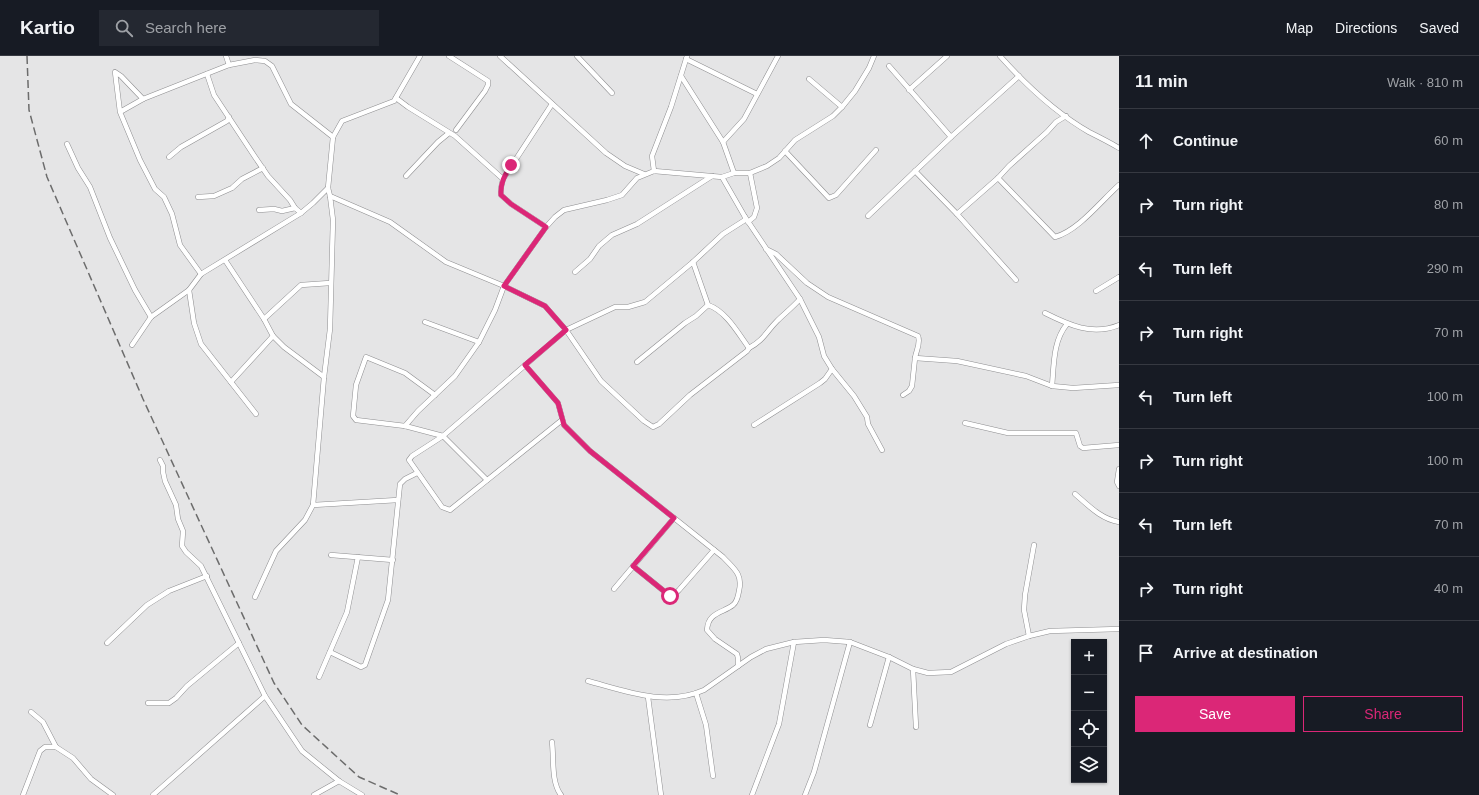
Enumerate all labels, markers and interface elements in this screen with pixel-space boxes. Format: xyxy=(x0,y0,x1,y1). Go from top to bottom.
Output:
search box xyxy=(99,10,379,46)
text: Kartio xyxy=(20,17,75,38)
icon: search xyxy=(113,17,135,39)
text: Search here xyxy=(145,19,227,36)
text: Map xyxy=(1286,20,1313,36)
text: Directions xyxy=(1335,20,1397,36)
text: Saved xyxy=(1419,20,1459,36)
text: 11 min xyxy=(1135,72,1188,91)
text: Walk · 810 m xyxy=(1387,75,1463,90)
icon: ahead xyxy=(1135,130,1157,152)
text: Continue xyxy=(1173,132,1238,149)
text: 60 m xyxy=(1434,133,1463,148)
route end xyxy=(502,156,520,174)
icon: right xyxy=(1135,194,1157,216)
text: Turn right xyxy=(1173,196,1243,213)
text: 80 m xyxy=(1434,197,1463,212)
icon: left xyxy=(1135,258,1157,280)
text: Turn left xyxy=(1173,260,1232,277)
text: 290 m xyxy=(1427,261,1463,276)
icon: right xyxy=(1135,322,1157,344)
text: Turn right xyxy=(1173,324,1243,341)
text: 70 m xyxy=(1434,325,1463,340)
icon: left xyxy=(1135,386,1157,408)
text: Turn left xyxy=(1173,388,1232,405)
text: 100 m xyxy=(1427,389,1463,404)
icon: right xyxy=(1135,450,1157,472)
text: Turn right xyxy=(1173,452,1243,469)
text: 100 m xyxy=(1427,453,1463,468)
icon: left xyxy=(1135,514,1157,536)
text: Turn left xyxy=(1173,516,1232,533)
text: 70 m xyxy=(1434,517,1463,532)
icon: right xyxy=(1135,578,1157,600)
text: Turn right xyxy=(1173,580,1243,597)
text: 40 m xyxy=(1434,581,1463,596)
route start xyxy=(661,587,679,605)
map controls xyxy=(1071,639,1107,783)
button: + xyxy=(1071,639,1107,675)
icon: arrive xyxy=(1135,642,1157,664)
text: Arrive at destination xyxy=(1173,644,1318,661)
button: − xyxy=(1071,675,1107,711)
button: Save xyxy=(1135,696,1295,732)
button: Share xyxy=(1303,696,1463,732)
button: locate xyxy=(1071,711,1107,747)
button: layers xyxy=(1071,747,1107,783)

